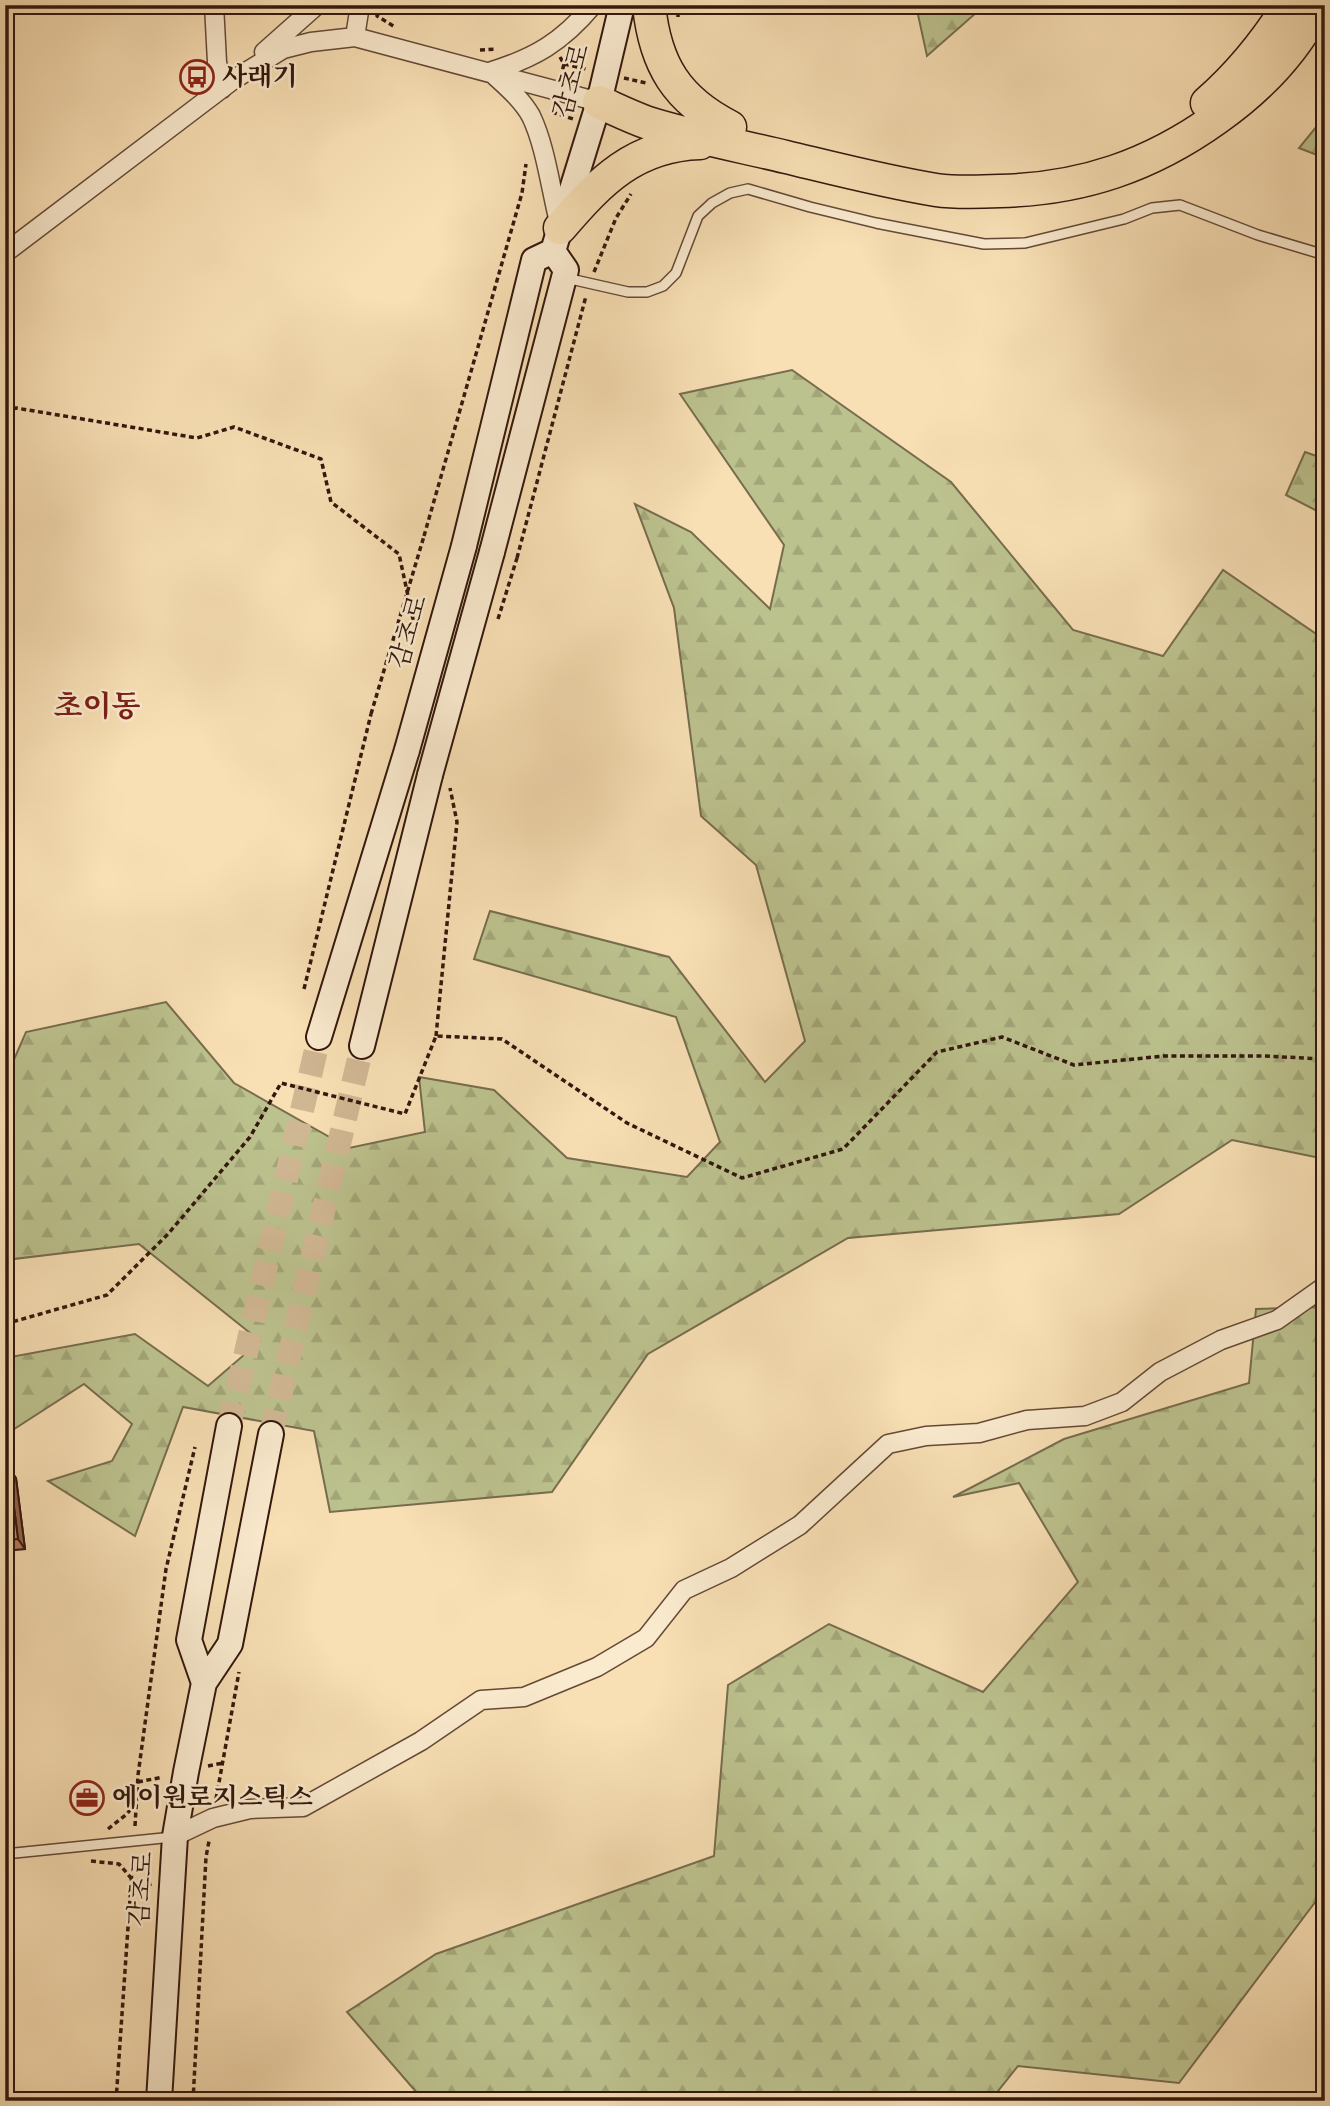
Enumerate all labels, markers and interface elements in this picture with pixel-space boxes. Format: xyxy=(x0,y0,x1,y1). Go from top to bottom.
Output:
street label: 감초로 xyxy=(546,40,598,122)
bus stop icon: 사래기 xyxy=(178,58,216,96)
place label: 사래기 xyxy=(222,61,297,94)
street label: 감초로 xyxy=(383,591,435,673)
district label: 초이동 xyxy=(54,689,140,726)
office icon: 에이원로지스틱스 xyxy=(68,1779,106,1817)
place label: 에이원로지스틱스 xyxy=(112,1782,313,1815)
street label: 감초로 xyxy=(123,1850,161,1928)

